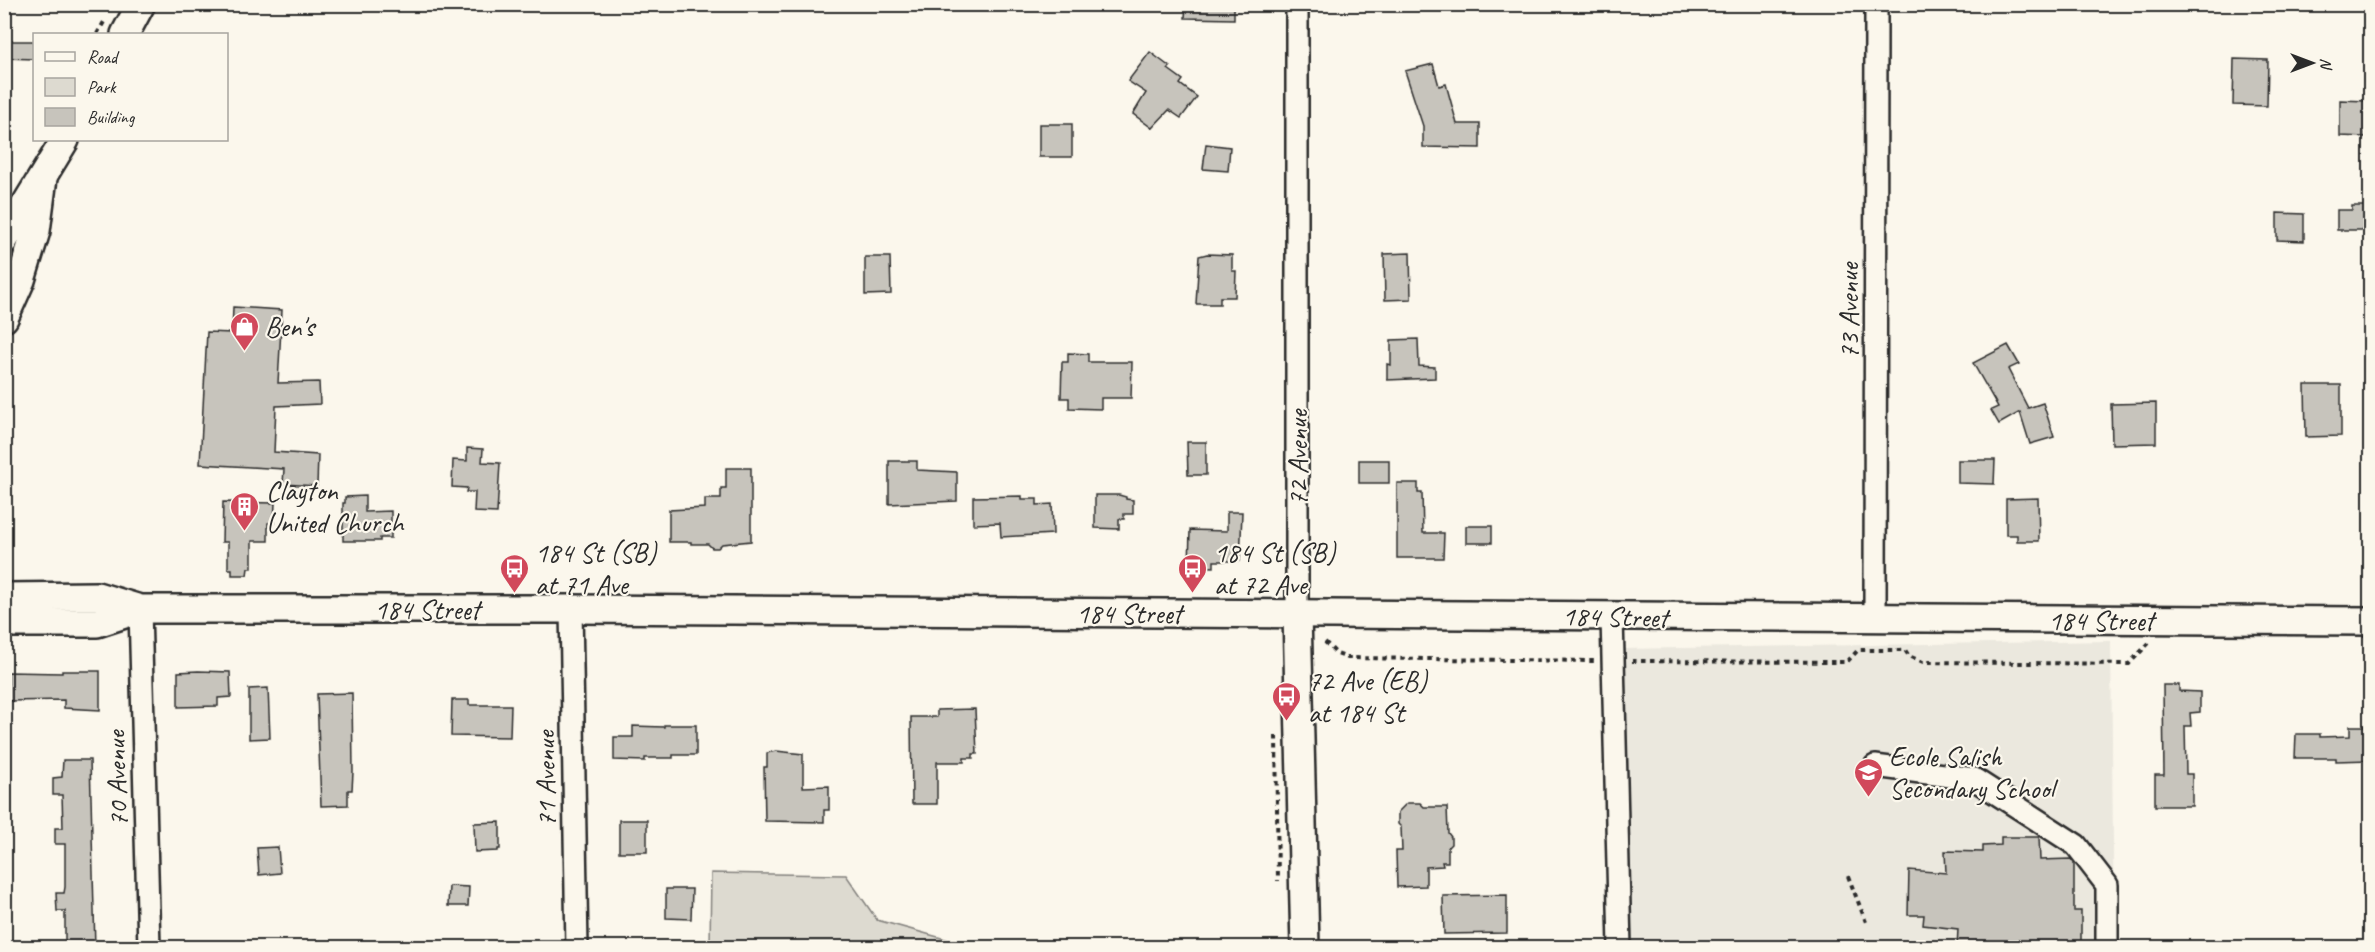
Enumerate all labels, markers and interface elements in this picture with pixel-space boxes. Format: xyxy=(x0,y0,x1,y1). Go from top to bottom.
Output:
legend xyxy=(33,33,228,141)
north arrow xyxy=(2282,33,2342,93)
text: Road xyxy=(87,46,120,68)
text: N xyxy=(2316,58,2336,71)
text: Park xyxy=(87,76,117,98)
text: Building xyxy=(87,106,136,128)
street label: 73 Avenue xyxy=(1831,261,1866,359)
place label: Ben's xyxy=(265,309,317,344)
shop icon: Ben's xyxy=(228,310,260,352)
street label: 72 Avenue xyxy=(1280,408,1315,506)
place label: Clayton United Church xyxy=(266,473,406,540)
building icon: Clayton United Church xyxy=(229,490,261,532)
place label: 184 St (SB) at 71 Ave xyxy=(535,535,658,602)
place label: 184 St (SB) at 72 Ave xyxy=(1214,535,1337,602)
bus stop icon: 184 St (SB) at 71 Ave xyxy=(498,552,530,594)
bus stop icon: 184 St (SB) at 72 Ave xyxy=(1177,552,1209,594)
street label: 184 Street xyxy=(374,592,484,627)
street label: 184 Street xyxy=(1076,596,1186,631)
street label: 184 Street xyxy=(1562,598,1672,635)
street label: 184 Street xyxy=(2048,603,2158,638)
place label: 72 Ave (EB) at 184 St xyxy=(1308,663,1429,730)
bus stop icon: 72 Ave (EB) at 184 St xyxy=(1271,680,1303,722)
street label: 70 Avenue xyxy=(97,728,136,828)
street label: 71 Avenue xyxy=(527,729,564,827)
place label: Ecole Salish Secondary School xyxy=(1889,739,2059,806)
school or university icon: Ecole Salish Secondary School xyxy=(1852,756,1884,798)

